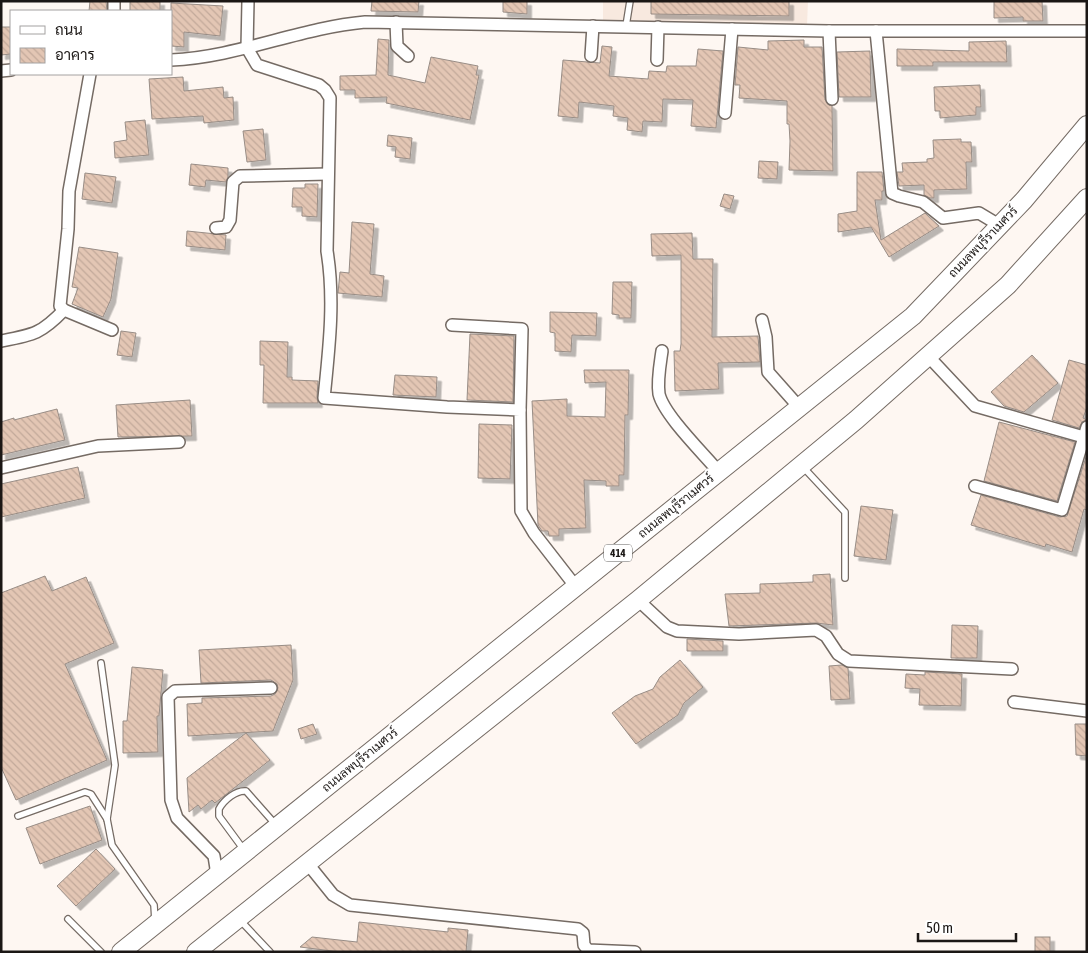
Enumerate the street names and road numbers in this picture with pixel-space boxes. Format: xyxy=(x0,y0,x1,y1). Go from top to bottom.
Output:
street label: ถนนลพบุรีราเมศวร์ xyxy=(945,203,1022,282)
street label: ถนนลพบุรีราเมศวร์ xyxy=(635,470,718,542)
road number: 414 xyxy=(604,544,632,562)
street label: ถนนลพบุรีราเมศวร์ xyxy=(319,724,402,796)

